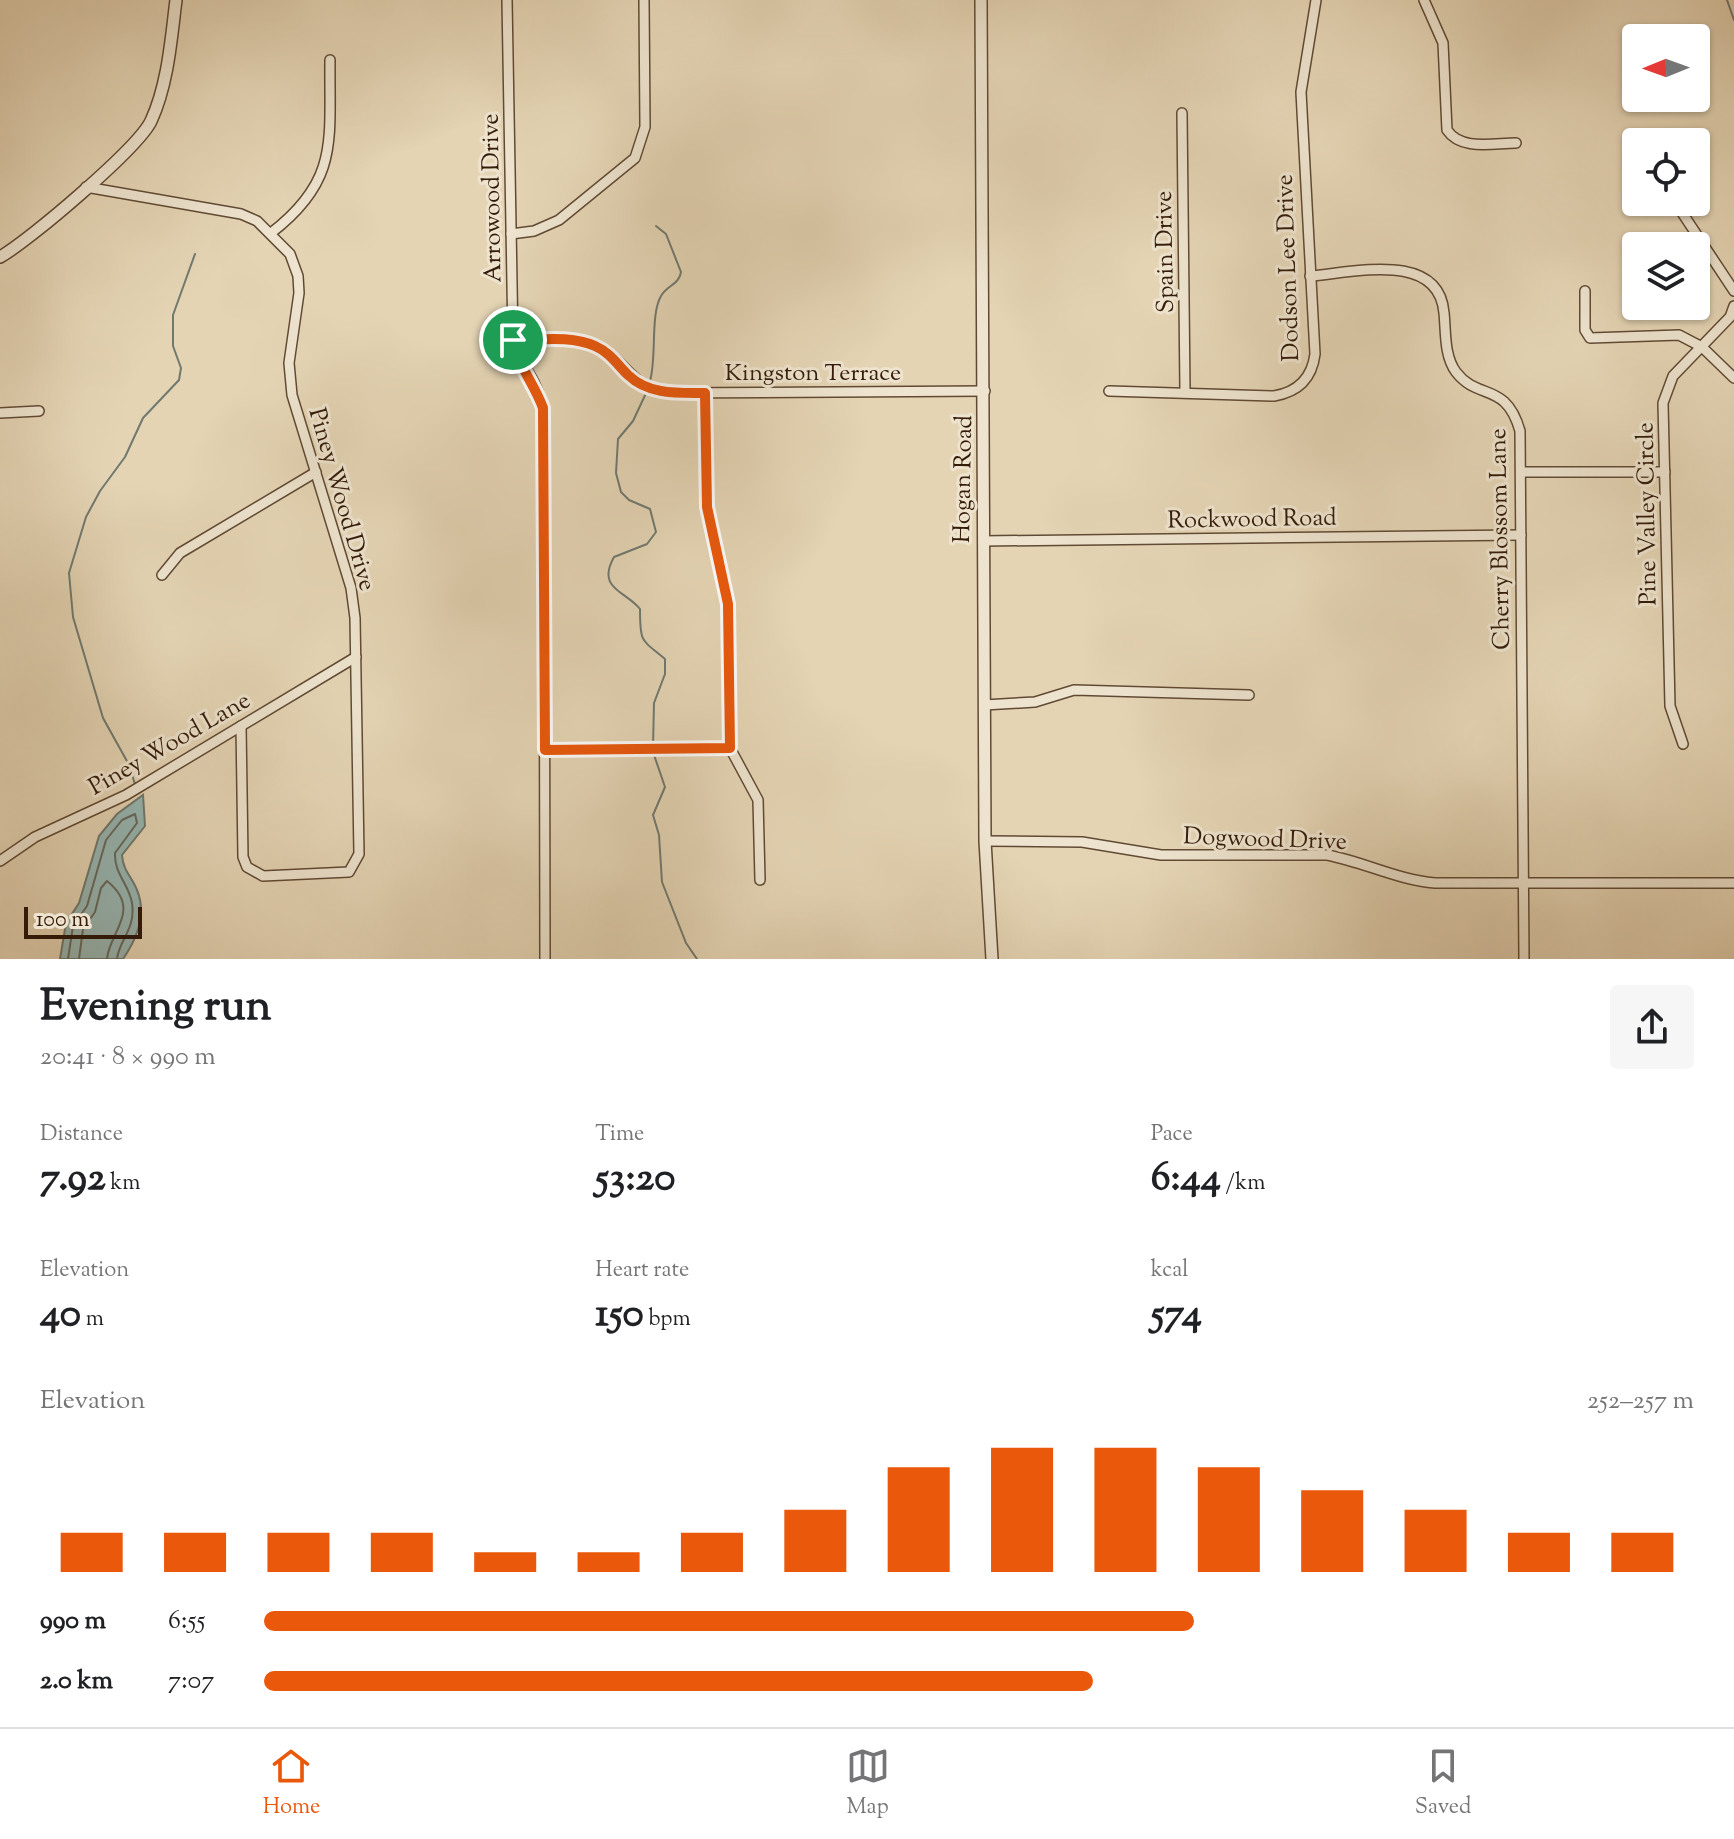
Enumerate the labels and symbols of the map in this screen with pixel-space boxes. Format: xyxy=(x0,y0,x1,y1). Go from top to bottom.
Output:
north arrow xyxy=(1622,24,1710,112)
street label: Arrowood Drive xyxy=(475,113,511,283)
street label: Dodson Lee Drive xyxy=(1269,174,1309,362)
street label: Spain Drive xyxy=(1148,190,1184,314)
pin xyxy=(479,306,547,374)
street label: Kingston Terrace xyxy=(725,357,901,391)
street label: Piney Wood Drive xyxy=(299,404,383,595)
street label: Hogan Road xyxy=(946,414,982,543)
street label: Pine Valley Circle xyxy=(1629,422,1667,606)
street label: Cherry Blossom Lane xyxy=(1482,428,1520,650)
street label: Rockwood Road xyxy=(1167,502,1337,538)
street label: Piney Wood Lane xyxy=(83,685,257,805)
street label: Dogwood Drive xyxy=(1182,820,1347,860)
scale bar xyxy=(24,903,142,939)

